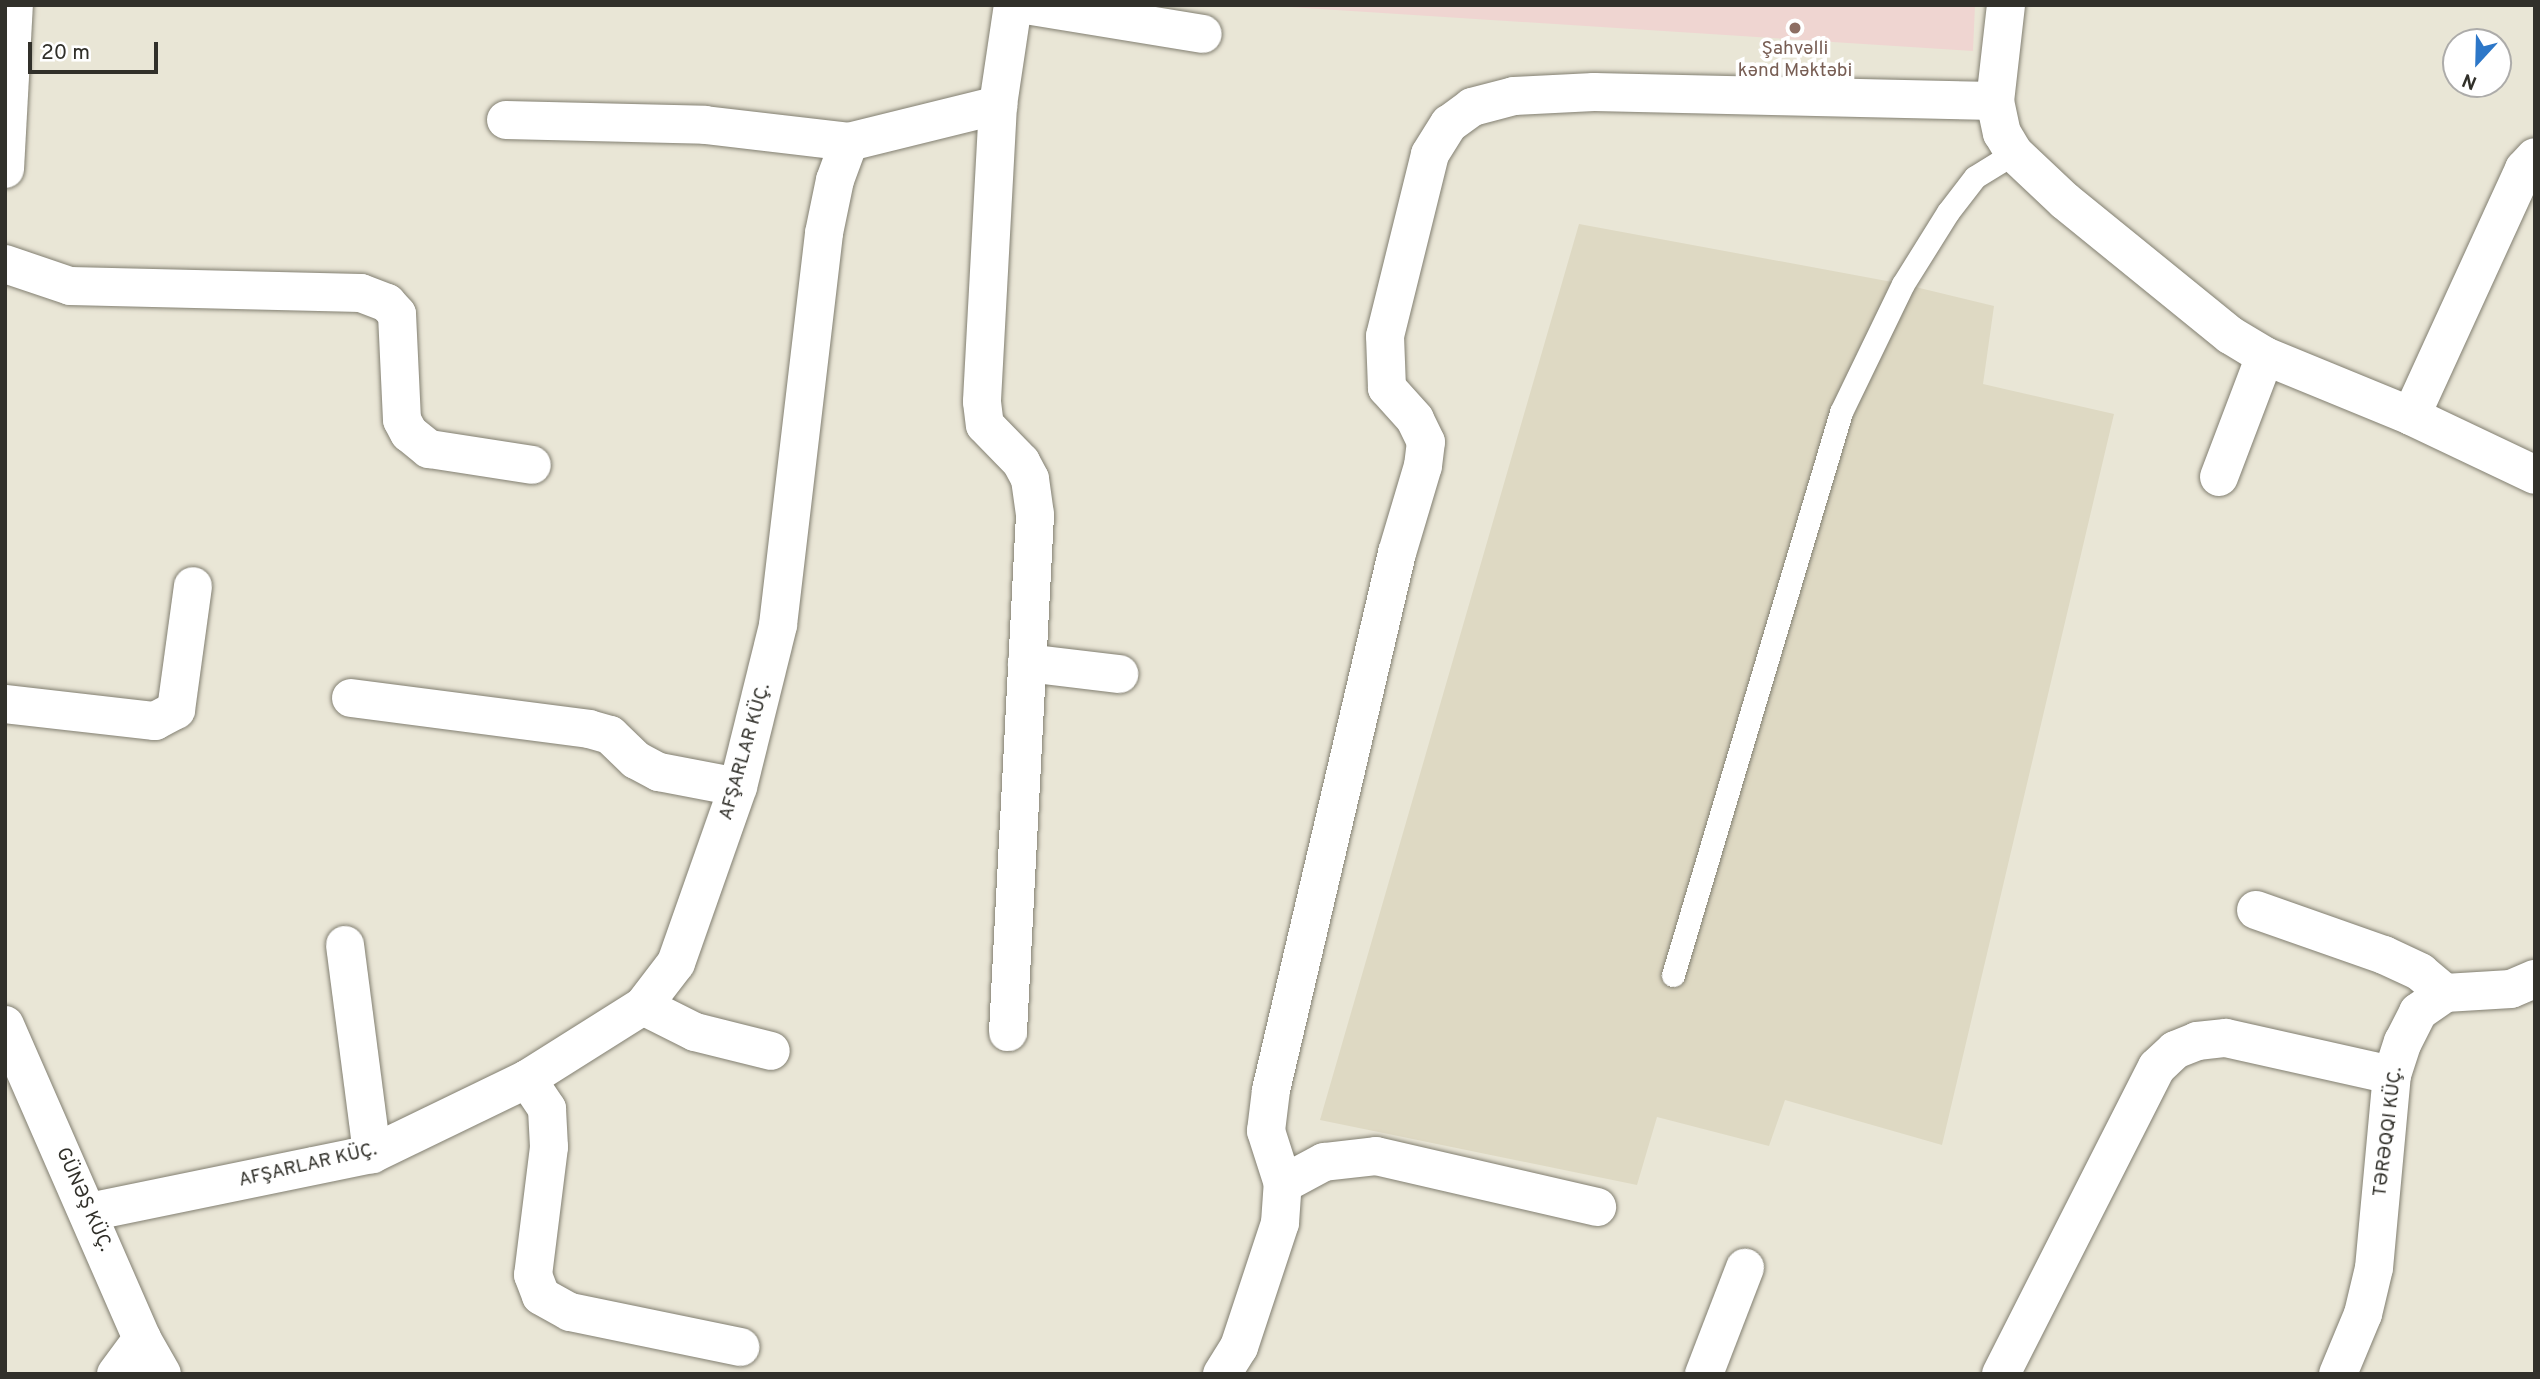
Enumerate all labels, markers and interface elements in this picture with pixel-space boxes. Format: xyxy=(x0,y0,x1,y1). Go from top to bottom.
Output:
marker: Şahvəlli kənd Məktəbi xyxy=(1787,20,1803,36)
scale bar xyxy=(32,28,161,72)
north arrow xyxy=(2442,28,2512,98)
place label: Şahvəlli kənd Məktəbi xyxy=(1738,39,1852,83)
text: 20 m xyxy=(41,40,90,67)
text: N xyxy=(2459,67,2481,94)
street label: AFŞARLAR KÜÇ. xyxy=(716,681,776,823)
street label: TƏRƏQQI KÜÇ. xyxy=(2370,1066,2408,1198)
street label: AFŞARLAR KÜÇ. xyxy=(237,1139,379,1193)
street label: GÜNƏŞ KÜÇ. xyxy=(50,1145,116,1255)

